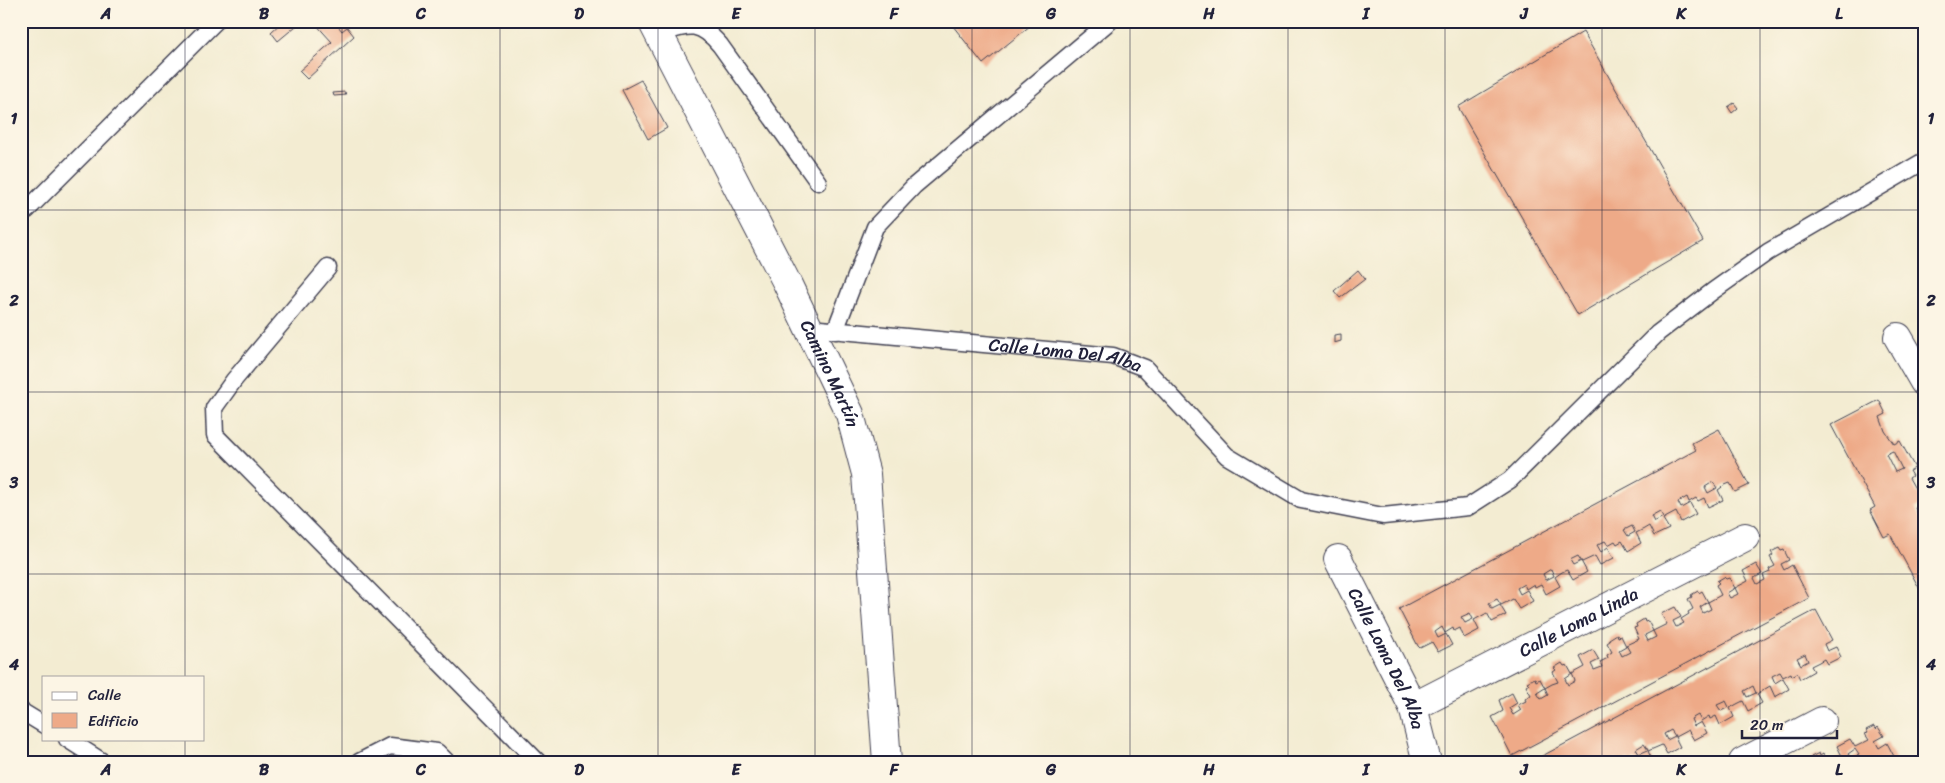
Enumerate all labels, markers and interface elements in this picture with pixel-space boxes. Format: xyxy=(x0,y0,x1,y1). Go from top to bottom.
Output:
text: A xyxy=(100,0,111,28)
text: B xyxy=(259,0,270,28)
text: C xyxy=(415,0,427,28)
text: D xyxy=(574,0,584,28)
text: E xyxy=(732,0,742,28)
text: F xyxy=(889,0,900,28)
text: G xyxy=(1045,0,1057,28)
text: H xyxy=(1202,0,1215,28)
text: I xyxy=(1362,0,1371,28)
text: J xyxy=(1519,0,1529,28)
text: K xyxy=(1675,0,1687,28)
text: L xyxy=(1835,0,1843,28)
text: 1 xyxy=(11,104,18,133)
text: 1 xyxy=(1928,104,1935,133)
text: 2 xyxy=(8,286,19,315)
text: 2 xyxy=(1925,286,1936,315)
street label: Camino Martín xyxy=(791,314,869,431)
street label: Calle Loma Del Alba xyxy=(987,329,1147,382)
text: 3 xyxy=(9,468,19,497)
text: 3 xyxy=(1926,468,1936,497)
street label: Calle Loma Linda xyxy=(1513,578,1644,666)
street label: Calle Loma Del Alba xyxy=(1339,582,1434,733)
text: 4 xyxy=(8,650,19,679)
text: 4 xyxy=(1925,650,1936,679)
legend xyxy=(42,676,205,740)
text: Calle xyxy=(88,682,121,708)
text: Edificio xyxy=(88,708,139,734)
scale bar xyxy=(1742,708,1838,740)
text: 20 m xyxy=(1750,712,1784,738)
text: A xyxy=(100,755,111,783)
text: B xyxy=(259,755,270,783)
text: C xyxy=(415,755,427,783)
text: D xyxy=(574,755,584,783)
text: E xyxy=(732,755,742,783)
text: F xyxy=(889,755,900,783)
text: G xyxy=(1045,755,1057,783)
text: H xyxy=(1202,755,1215,783)
text: I xyxy=(1362,755,1371,783)
text: J xyxy=(1519,755,1529,783)
text: K xyxy=(1675,755,1687,783)
text: L xyxy=(1835,755,1843,783)

